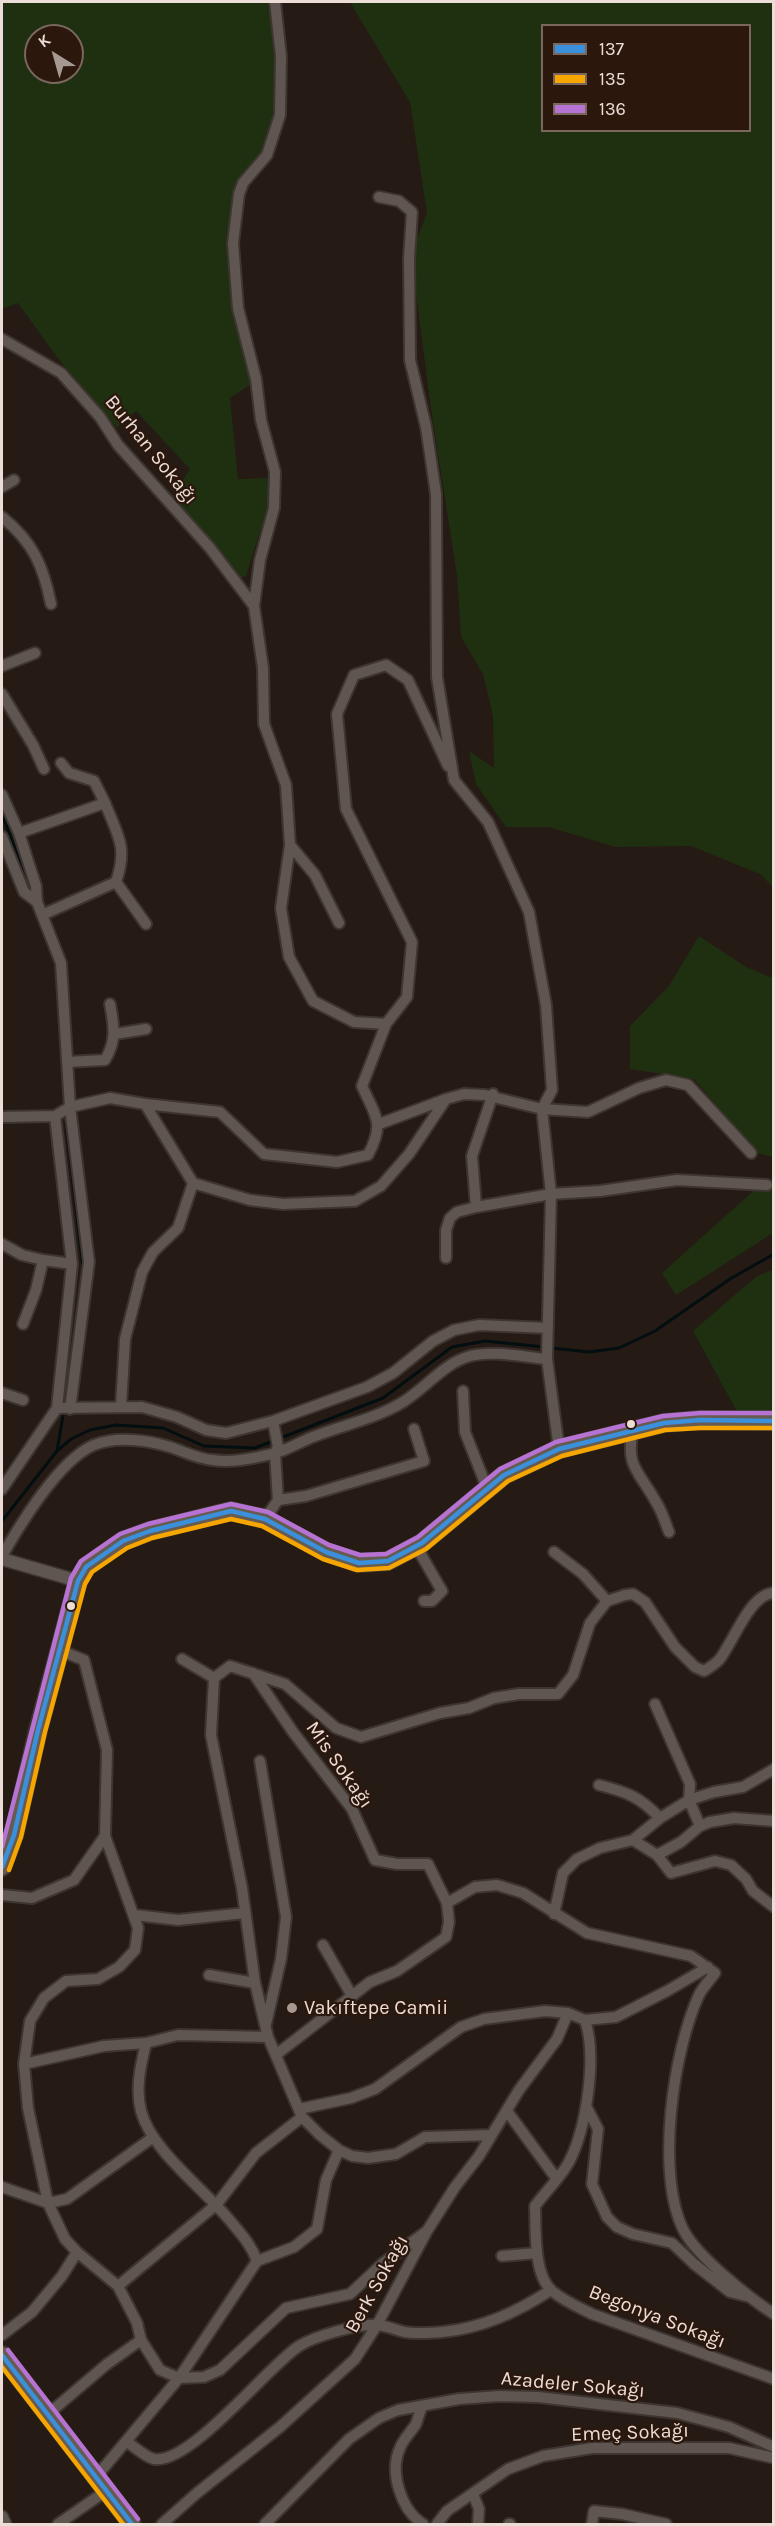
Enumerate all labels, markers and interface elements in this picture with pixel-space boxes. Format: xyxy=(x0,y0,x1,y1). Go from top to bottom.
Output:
north arrow xyxy=(24,24,84,84)
legend xyxy=(541,24,751,132)
text: K xyxy=(34,30,54,52)
text: 137 xyxy=(599,38,624,60)
text: 135 xyxy=(599,68,626,90)
text: 136 xyxy=(599,98,626,120)
street label: Burhan Sokağı xyxy=(99,390,203,510)
unlabelled marker xyxy=(625,1418,637,1430)
unlabelled marker xyxy=(65,1600,77,1612)
street label: Mis Sokağı xyxy=(300,1717,378,1813)
place label: Vakıftepe Camii xyxy=(304,1996,448,2020)
marker: Vakıftepe Camii xyxy=(285,2001,299,2015)
street label: Berk Sokağı xyxy=(340,2231,414,2337)
street label: Begonya Sokağı xyxy=(585,2280,729,2354)
street label: Azadeler Sokağı xyxy=(500,2367,646,2403)
street label: Emeç Sokağı xyxy=(571,2419,689,2447)

